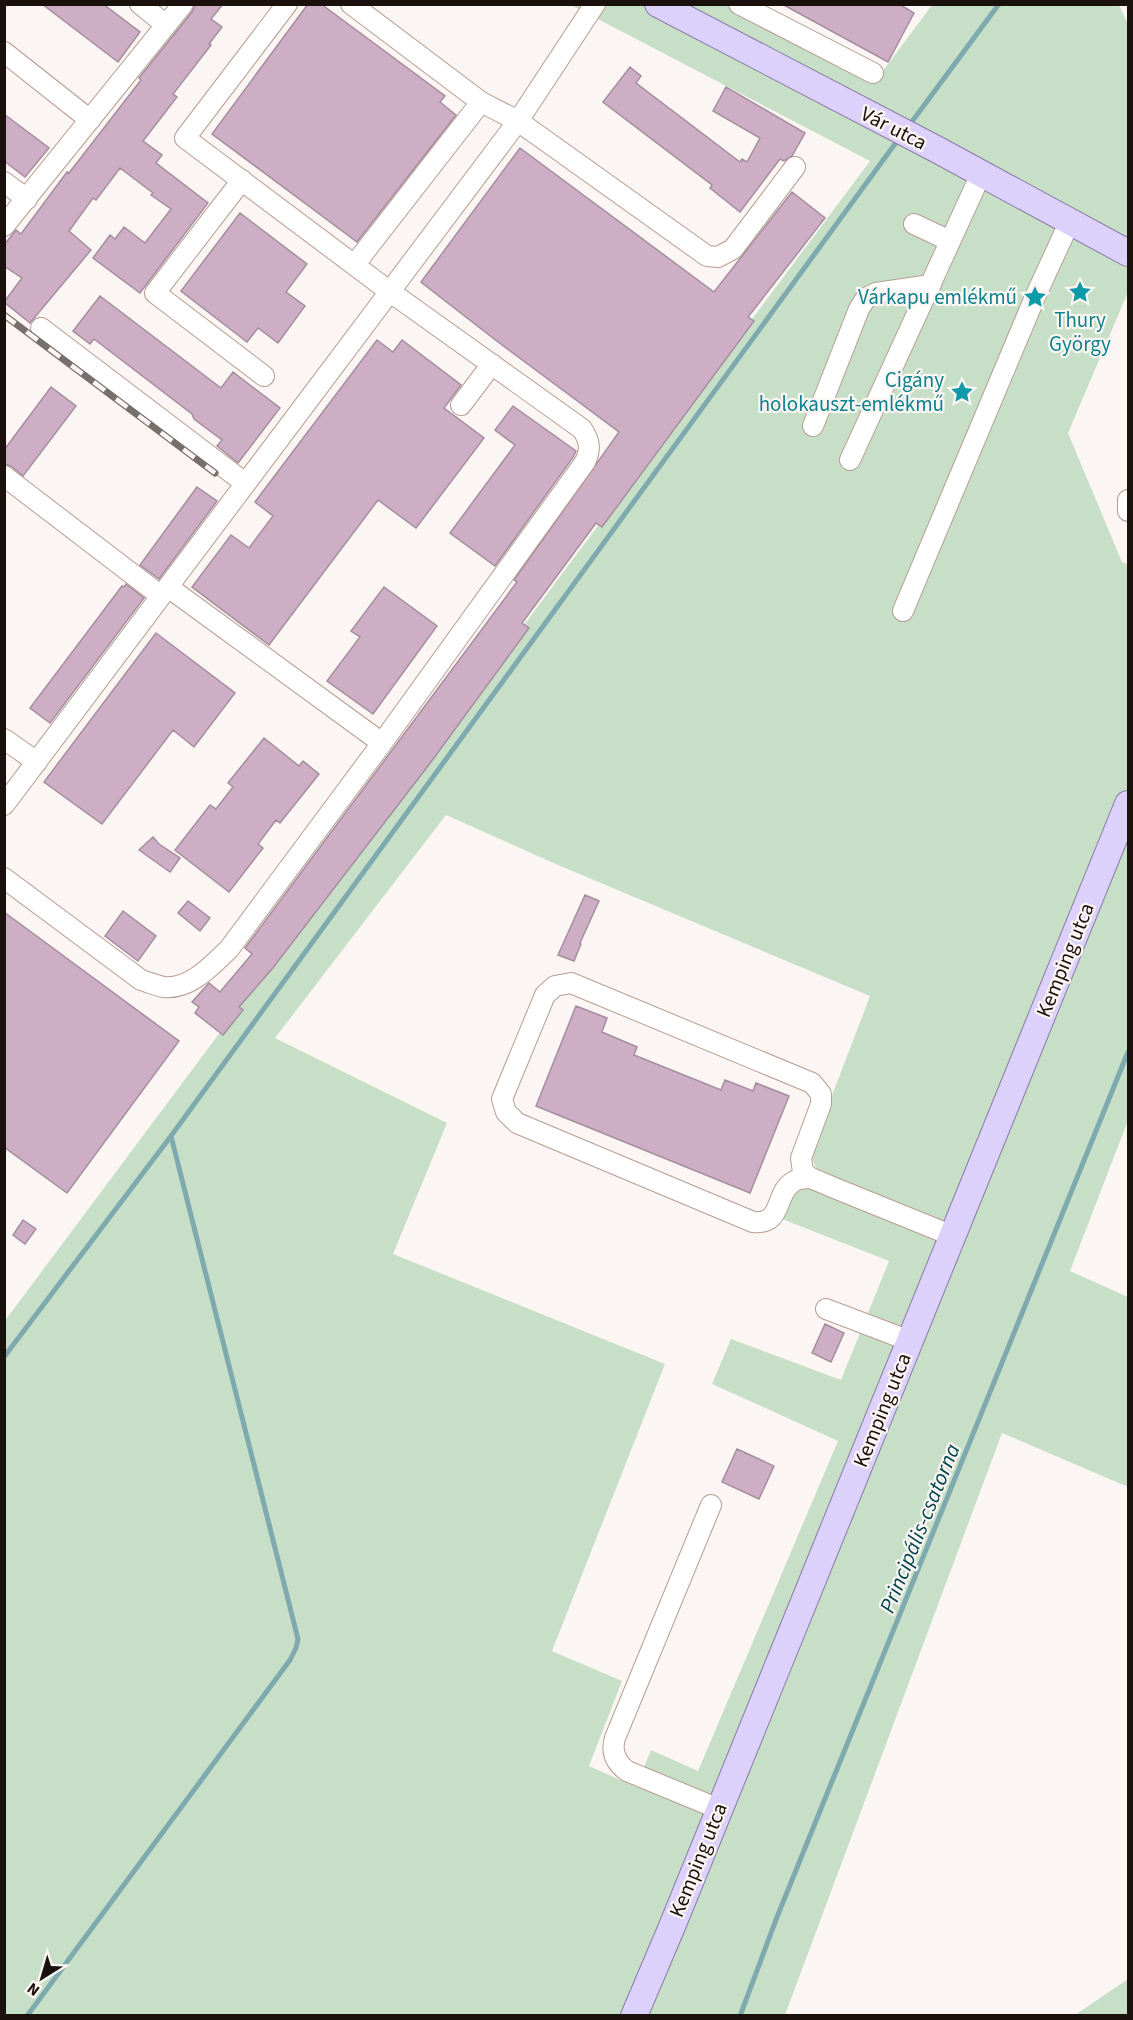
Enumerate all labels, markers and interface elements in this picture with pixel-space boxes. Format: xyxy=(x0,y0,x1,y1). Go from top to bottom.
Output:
street label: Vár utca xyxy=(856,99,932,157)
place icon: Thury György xyxy=(1067,279,1093,305)
place label: Várkapu emlékmű xyxy=(858,282,1017,312)
place icon: Várkapu emlékmű xyxy=(1022,284,1048,310)
place label: Thury György xyxy=(1049,305,1111,359)
place label: Cigány holokauszt-emlékmű xyxy=(759,365,944,419)
place icon: Cigány holokauszt-emlékmű xyxy=(949,379,975,405)
street label: Kemping utca xyxy=(1028,898,1102,1022)
street label: Kemping utca xyxy=(845,1348,919,1472)
water label: Principális-csatorna xyxy=(871,1439,969,1618)
street label: Kemping utca xyxy=(661,1798,735,1922)
north arrow xyxy=(12,1948,72,2008)
text: N xyxy=(23,1977,44,2001)

